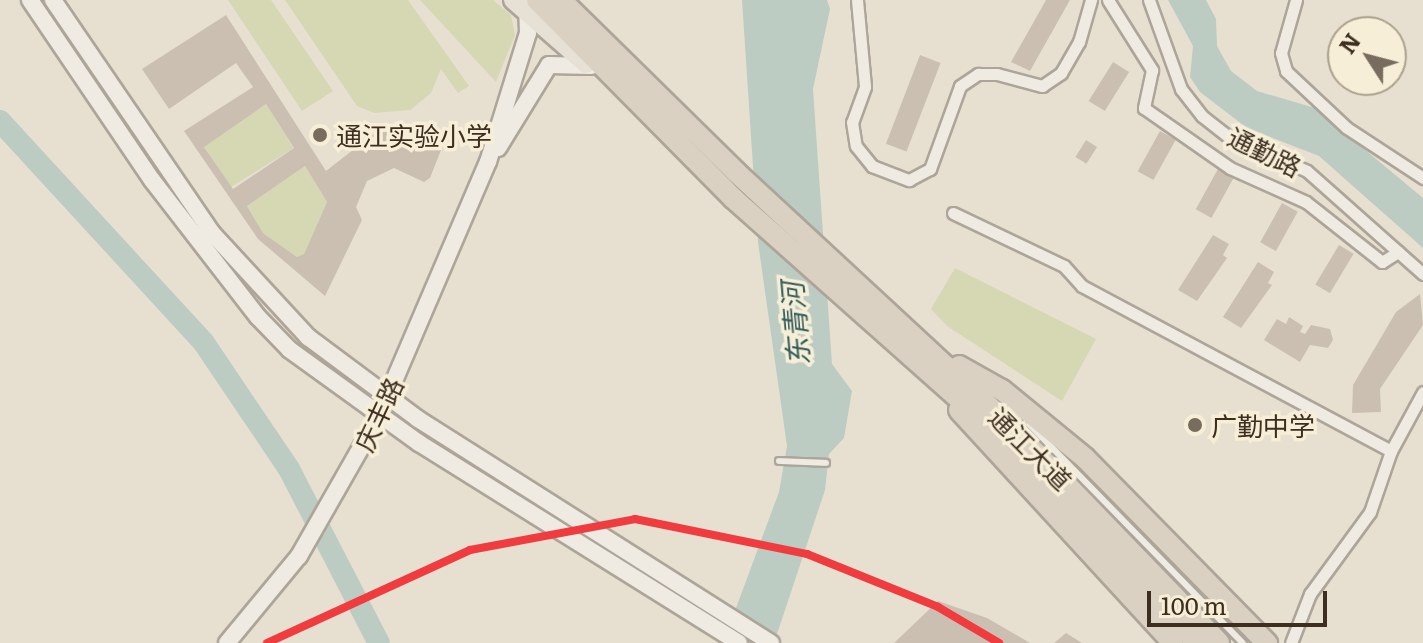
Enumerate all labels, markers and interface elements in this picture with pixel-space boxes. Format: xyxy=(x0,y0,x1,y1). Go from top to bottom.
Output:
north arrow xyxy=(1327,16,1407,96)
text: N xyxy=(1330,26,1368,60)
place label: 通江实验小学 xyxy=(336,119,492,151)
street label: 通勤路 xyxy=(1223,120,1307,182)
marker: 通江实验小学 xyxy=(311,126,329,144)
water label: 东青河 xyxy=(774,281,814,367)
street label: 庆丰路 xyxy=(347,372,409,456)
street label: 通江大道 xyxy=(983,400,1079,496)
place label: 广勤中学 xyxy=(1211,409,1315,441)
marker: 广勤中学 xyxy=(1186,416,1204,434)
scale bar xyxy=(1151,575,1331,625)
text: 100 m xyxy=(1161,587,1227,622)

